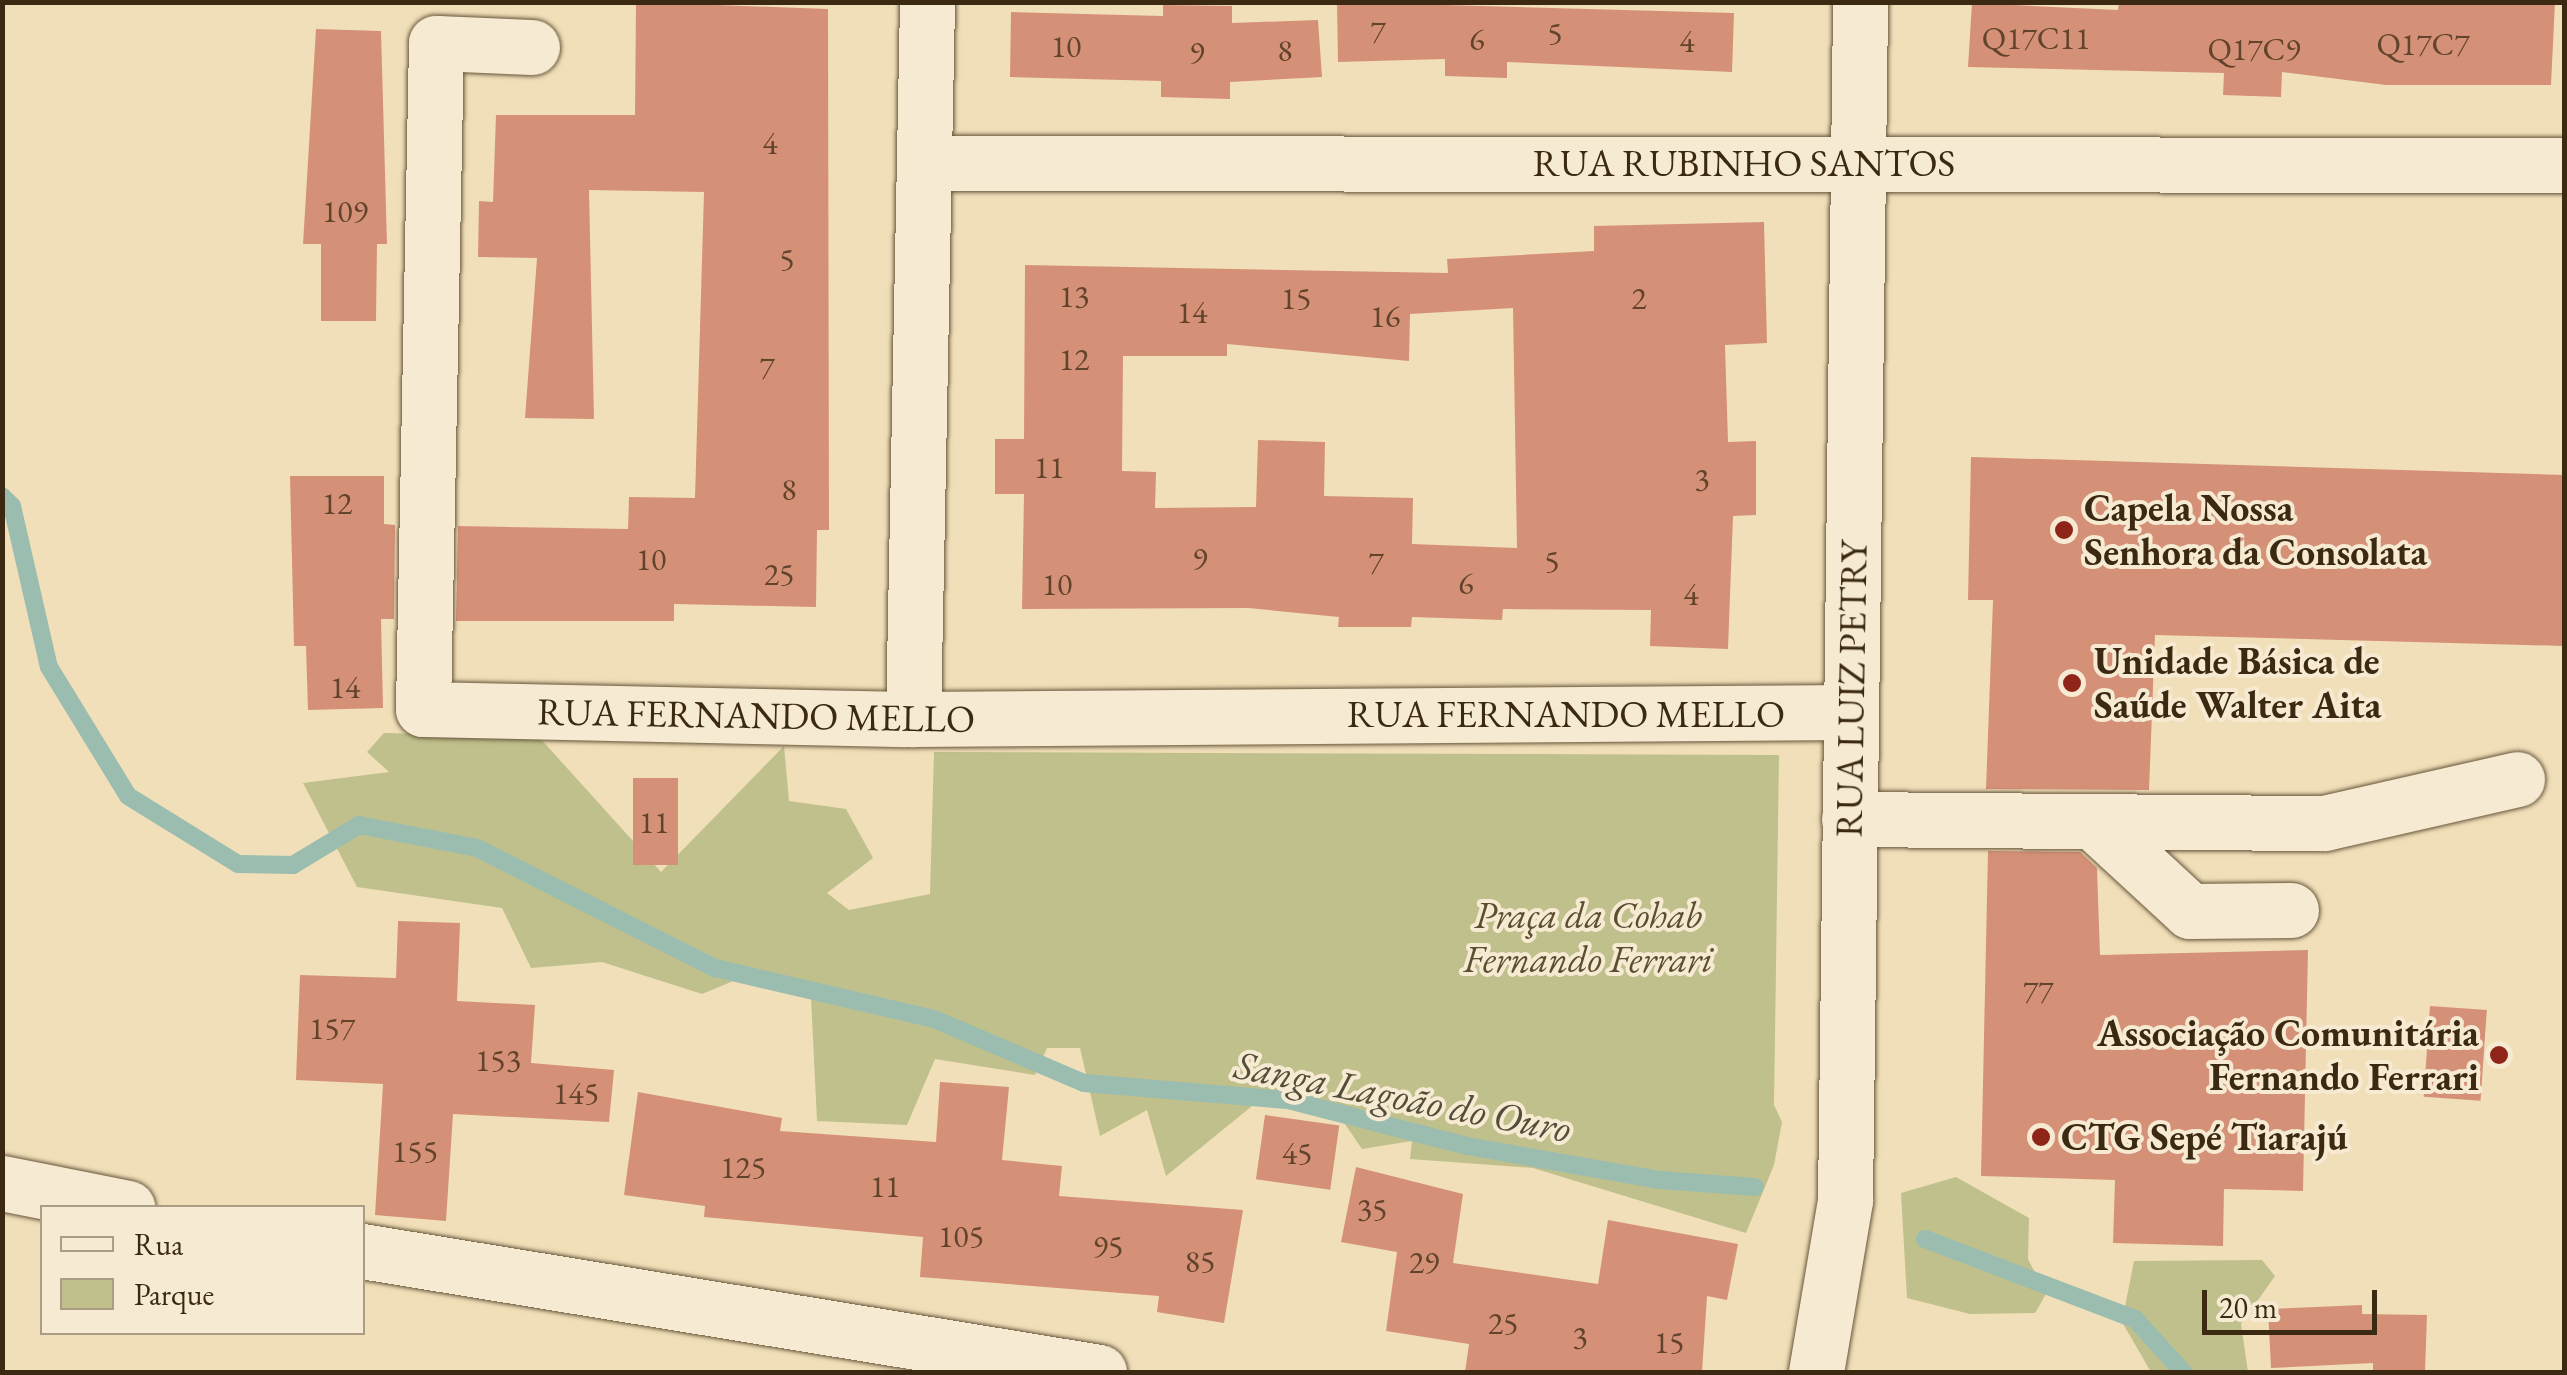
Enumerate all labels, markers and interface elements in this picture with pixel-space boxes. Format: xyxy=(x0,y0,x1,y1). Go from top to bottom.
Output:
house number: 7 xyxy=(1370,12,1386,50)
house number: 5 xyxy=(1547,14,1563,52)
house number: Q17C11 xyxy=(1982,19,2090,57)
house number: 6 xyxy=(1469,20,1485,58)
house number: 4 xyxy=(1679,22,1695,60)
house number: Q17C7 xyxy=(2376,25,2470,63)
house number: 10 xyxy=(1051,27,1081,65)
house number: Q17C9 xyxy=(2207,30,2301,68)
house number: 8 xyxy=(1277,31,1293,69)
house number: 9 xyxy=(1189,33,1205,71)
house number: 4 xyxy=(762,124,778,162)
street label: RUA RUBINHO SANTOS xyxy=(1533,140,1955,186)
house number: 109 xyxy=(322,192,368,230)
house number: 5 xyxy=(779,240,795,278)
house number: 13 xyxy=(1059,277,1089,315)
house number: 15 xyxy=(1281,279,1311,317)
house number: 2 xyxy=(1631,279,1647,317)
house number: 14 xyxy=(1177,293,1207,331)
house number: 16 xyxy=(1370,297,1400,335)
house number: 12 xyxy=(1059,340,1089,378)
house number: 7 xyxy=(759,348,775,386)
house number: 11 xyxy=(1034,448,1064,486)
house number: 3 xyxy=(1694,460,1710,498)
house number: 8 xyxy=(781,470,797,508)
house number: 12 xyxy=(322,484,352,522)
place label: Capela Nossa Senhora da Consolata xyxy=(2084,485,2427,574)
marker: Capela Nossa Senhora da Consolata xyxy=(2053,519,2075,541)
house number: 9 xyxy=(1192,539,1208,577)
house number: 10 xyxy=(636,540,666,578)
street label: RUA LUIZ PETRY xyxy=(1826,540,1876,838)
house number: 5 xyxy=(1544,542,1560,580)
house number: 7 xyxy=(1368,543,1384,581)
house number: 25 xyxy=(764,555,794,593)
house number: 6 xyxy=(1458,564,1474,602)
house number: 10 xyxy=(1042,565,1072,603)
house number: 4 xyxy=(1683,575,1699,613)
place label: Unidade Básica de Saúde Walter Aita xyxy=(2094,638,2381,728)
house number: 14 xyxy=(330,668,360,706)
marker: Unidade Básica de Saúde Walter Aita xyxy=(2059,670,2085,696)
street label: RUA FERNANDO MELLO xyxy=(537,688,975,742)
street label: RUA FERNANDO MELLO xyxy=(1347,691,1785,737)
house number: 11 xyxy=(639,803,669,841)
park label: Praça da Cohab Fernando Ferrari xyxy=(1463,892,1713,982)
house number: 77 xyxy=(2023,972,2053,1010)
house number: 157 xyxy=(309,1009,355,1047)
place label: Associação Comunitária Fernando Ferrari xyxy=(2097,1010,2479,1100)
water label: Sanga Lagoão do Ouro xyxy=(1231,1040,1575,1152)
house number: 153 xyxy=(475,1041,521,1079)
marker: Associação Comunitária Fernando Ferrari xyxy=(2488,1044,2510,1066)
house number: 145 xyxy=(553,1074,599,1112)
place label: CTG Sepé Tiarajú xyxy=(2061,1114,2348,1160)
marker: CTG Sepé Tiarajú xyxy=(2030,1126,2052,1148)
house number: 155 xyxy=(392,1132,438,1170)
house number: 45 xyxy=(1282,1134,1312,1172)
house number: 125 xyxy=(720,1148,766,1186)
house number: 11 xyxy=(870,1167,900,1205)
house number: 35 xyxy=(1357,1190,1387,1228)
legend xyxy=(40,1205,365,1335)
house number: 105 xyxy=(938,1217,984,1255)
text: Rua xyxy=(134,1225,183,1264)
house number: 95 xyxy=(1093,1227,1123,1265)
house number: 85 xyxy=(1185,1242,1215,1280)
house number: 29 xyxy=(1409,1243,1439,1281)
scale bar xyxy=(2207,1270,2382,1332)
text: Parque xyxy=(134,1275,214,1314)
text: 20 m xyxy=(2219,1288,2277,1327)
house number: 25 xyxy=(1488,1304,1518,1342)
house number: 3 xyxy=(1572,1318,1588,1356)
house number: 15 xyxy=(1654,1323,1684,1361)

